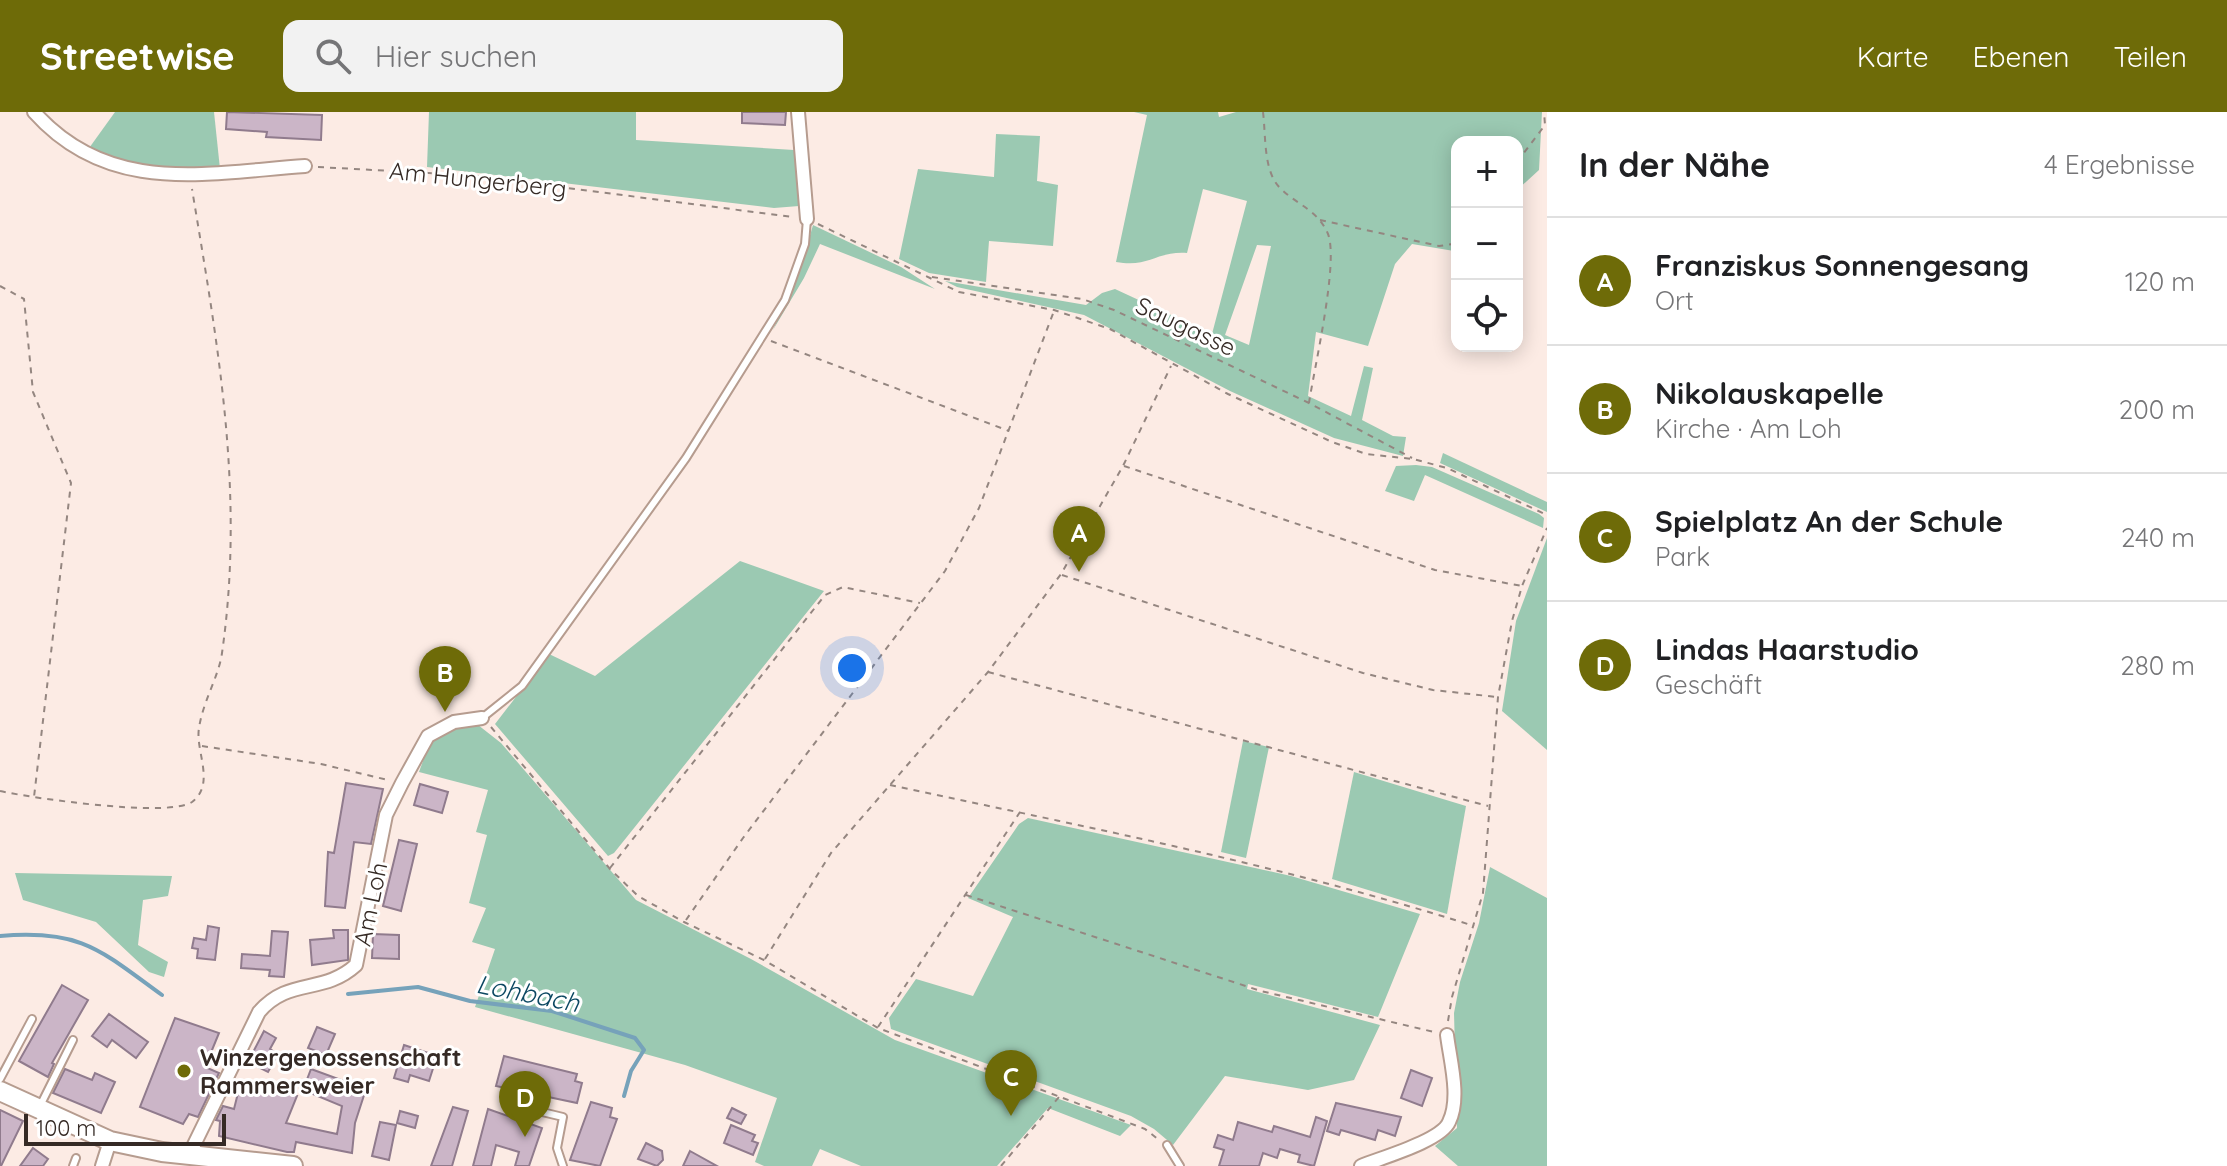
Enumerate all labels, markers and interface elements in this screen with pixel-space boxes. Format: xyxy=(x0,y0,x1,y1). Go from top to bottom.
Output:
search box xyxy=(283,20,843,92)
text: Streetwise xyxy=(40,32,235,80)
icon: search xyxy=(311,34,355,78)
text: Hier suchen xyxy=(375,37,537,75)
text: Karte xyxy=(1857,39,1929,74)
text: Ebenen xyxy=(1973,39,2069,74)
text: Teilen xyxy=(2113,39,2187,74)
map controls xyxy=(1451,136,1523,352)
button: + xyxy=(1451,136,1523,208)
text: In der Nähe xyxy=(1579,143,1770,186)
text: 4 Ergebnisse xyxy=(2044,148,2195,181)
street label: Am Hungerberg xyxy=(388,155,568,203)
button: − xyxy=(1451,208,1523,280)
text: Franziskus Sonnengesang xyxy=(1655,246,2029,284)
text: A xyxy=(1597,265,1613,298)
text: 120 m xyxy=(2125,265,2195,298)
button: locate xyxy=(1451,280,1523,352)
text: Ort xyxy=(1655,284,1694,317)
street label: Saugasse xyxy=(1131,290,1241,362)
text: Nikolauskapelle xyxy=(1655,374,1884,412)
text: B xyxy=(1596,393,1614,426)
text: 200 m xyxy=(2119,393,2195,426)
text: Kirche · Am Loh xyxy=(1655,412,1842,445)
text: Spielplatz An der Schule xyxy=(1655,502,2003,540)
pin: A xyxy=(1053,506,1105,572)
text: C xyxy=(1597,521,1613,554)
text: 240 m xyxy=(2121,521,2195,554)
text: Park xyxy=(1655,540,1710,573)
text: Lindas Haarstudio xyxy=(1655,630,1919,668)
pin: B xyxy=(419,646,471,712)
your location xyxy=(832,648,872,688)
text: D xyxy=(1596,649,1614,682)
text: 280 m xyxy=(2120,649,2195,682)
text: Geschäft xyxy=(1655,668,1762,701)
street label: Am Loh xyxy=(347,859,393,949)
water label: Lohbach xyxy=(474,967,583,1019)
place label: Winzergenossenschaft Rammersweier xyxy=(200,1042,462,1100)
pin: C xyxy=(985,1050,1037,1116)
marker: Winzergenossenschaft Rammersweier xyxy=(175,1062,193,1080)
pin: D xyxy=(499,1071,551,1137)
scale bar xyxy=(24,1110,226,1146)
text: 100 m xyxy=(36,1114,96,1142)

